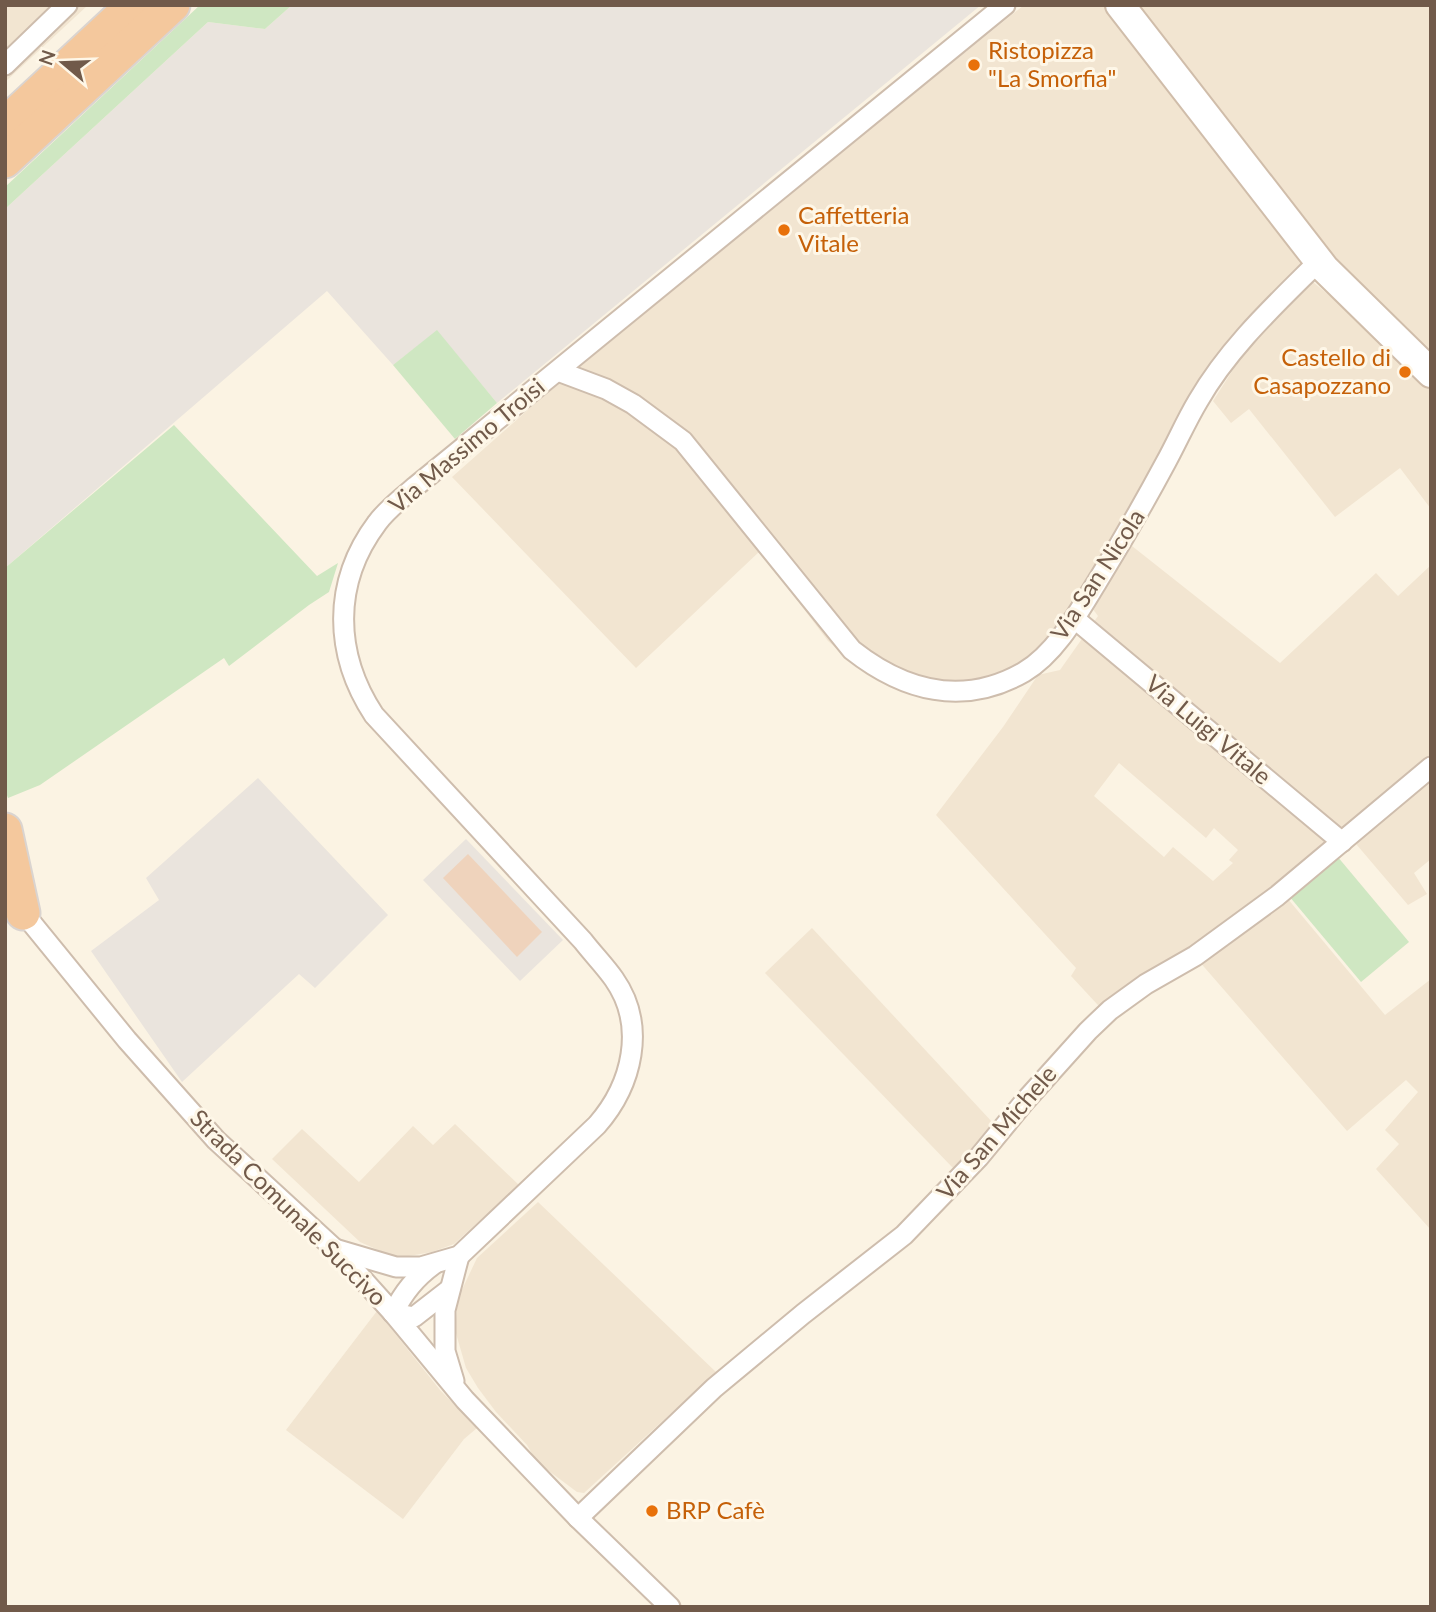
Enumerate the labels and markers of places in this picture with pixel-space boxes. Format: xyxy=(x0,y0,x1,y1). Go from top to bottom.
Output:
place label: Ristopizza "La Smorfia" xyxy=(988,35,1116,92)
marker: Ristopizza "La Smorfia" xyxy=(966,57,982,73)
place label: Caffetteria Vitale xyxy=(798,200,909,257)
marker: Caffetteria Vitale xyxy=(776,222,792,238)
place label: Castello di Casapozzano xyxy=(1253,342,1391,399)
marker: Castello di Casapozzano xyxy=(1397,364,1413,380)
place label: BRP Cafè xyxy=(666,1495,765,1524)
marker: BRP Cafè xyxy=(644,1503,660,1519)

